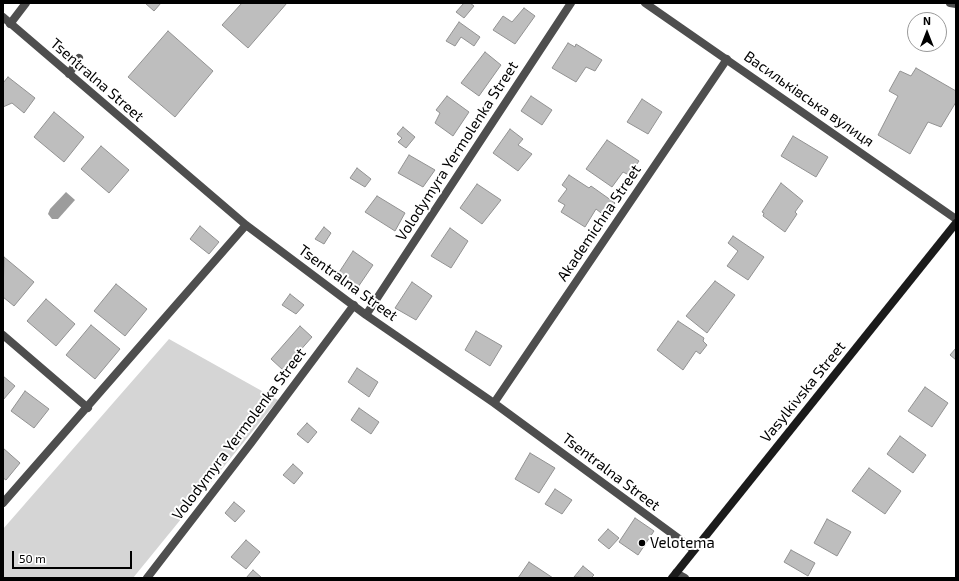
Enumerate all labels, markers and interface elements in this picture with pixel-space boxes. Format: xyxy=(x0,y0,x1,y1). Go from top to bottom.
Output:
north arrow xyxy=(907,12,947,52)
text: N xyxy=(923,14,931,27)
street label: Tsentralna Street xyxy=(47,35,147,125)
street label: Васильківська вулиця xyxy=(740,47,878,151)
street label: Volodymyra Yermolenka Street xyxy=(392,58,522,244)
street label: Akademichna Street xyxy=(553,161,645,285)
street label: Tsentralna Street xyxy=(295,241,401,325)
street label: Vasylkivska Street xyxy=(757,338,849,446)
street label: Volodymyra Yermolenka Street xyxy=(168,344,310,524)
street label: Tsentralna Street xyxy=(558,429,664,515)
place label: Velotema xyxy=(650,534,715,552)
marker: Velotema xyxy=(637,538,647,548)
scale bar xyxy=(14,543,134,569)
text: 50 m xyxy=(19,551,46,565)

